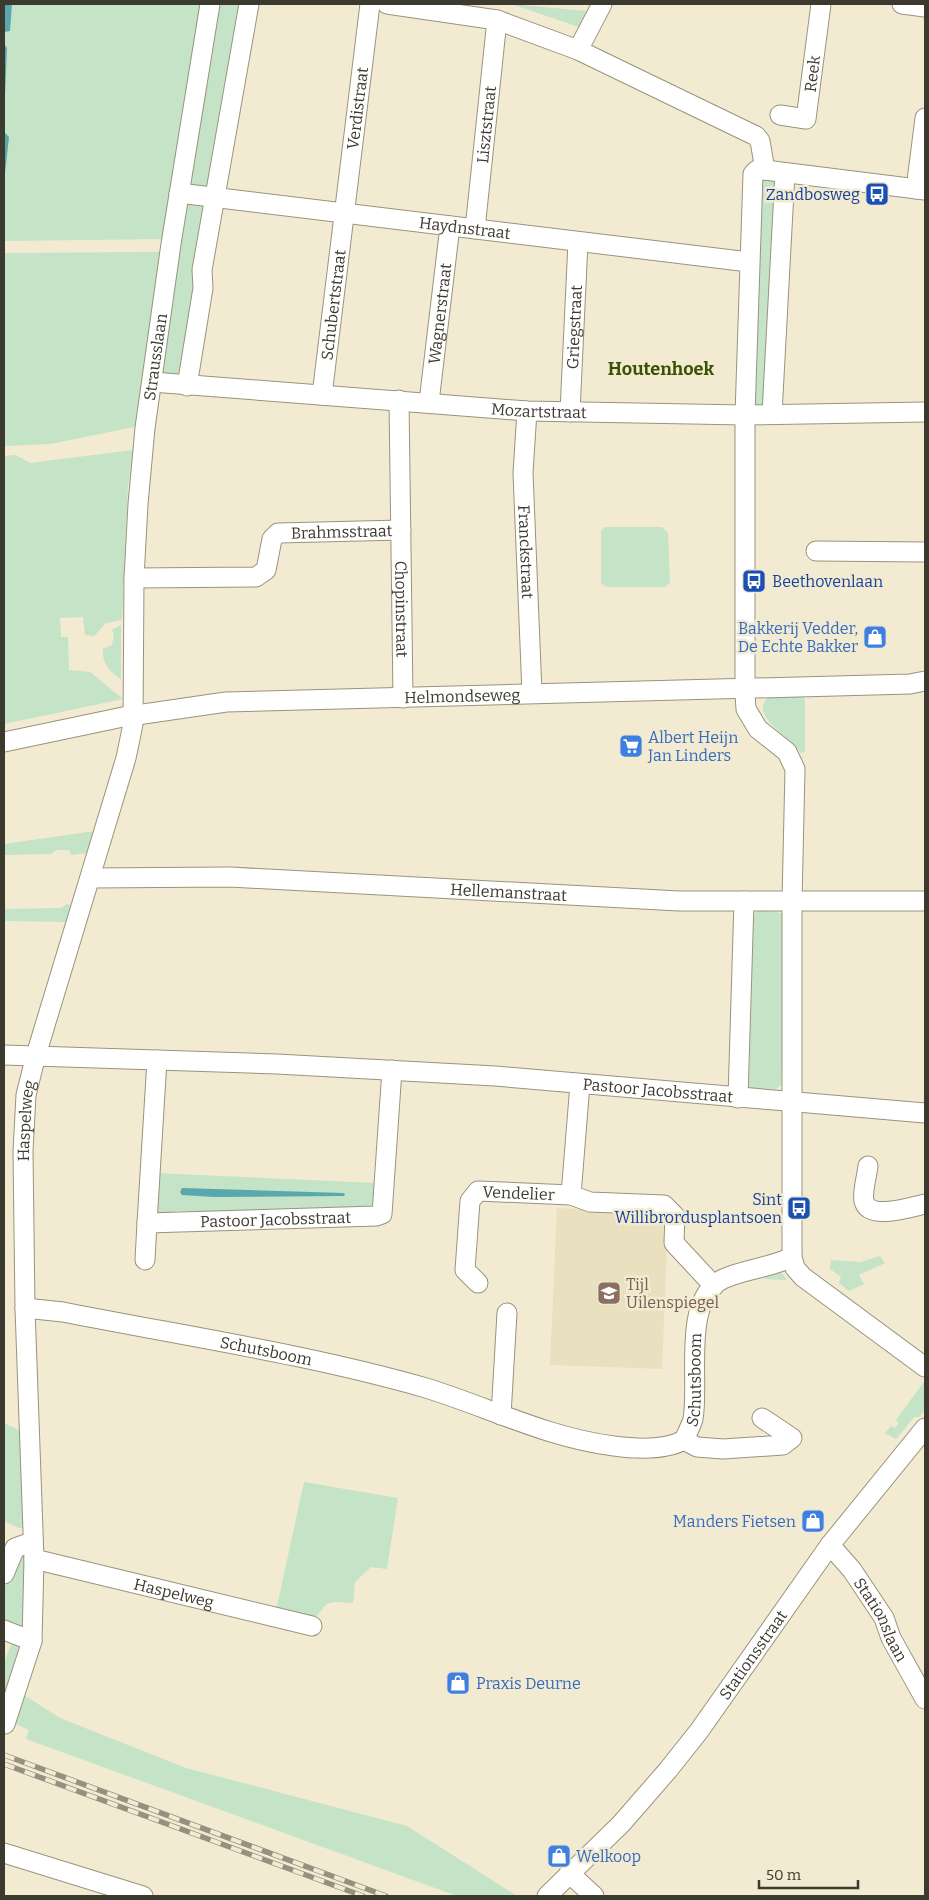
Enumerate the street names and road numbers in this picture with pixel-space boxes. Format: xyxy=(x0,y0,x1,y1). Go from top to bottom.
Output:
street label: Reek xyxy=(801,54,824,93)
street label: Verdistraat xyxy=(343,66,372,151)
street label: Lisztstraat xyxy=(473,85,500,164)
street label: Haydnstraat xyxy=(418,213,512,243)
street label: Schubertstraat xyxy=(317,248,350,361)
street label: Wagnerstraat xyxy=(425,262,456,365)
street label: Griegstraat xyxy=(563,284,586,370)
street label: Strausslaan xyxy=(140,312,171,402)
street label: Mozartstraat xyxy=(490,399,587,422)
street label: Franckstraat xyxy=(514,504,537,599)
street label: Brahmsstraat xyxy=(291,521,393,543)
street label: Chopinstraat xyxy=(391,560,411,658)
street label: Helmondseweg xyxy=(404,685,521,707)
street label: Hellemanstraat xyxy=(450,880,568,905)
street label: Pastoor Jacobsstraat xyxy=(582,1075,734,1106)
street label: Haspelweg xyxy=(14,1078,39,1161)
street label: Vendelier xyxy=(482,1182,555,1204)
street label: Pastoor Jacobsstraat xyxy=(200,1208,352,1231)
street label: Schutsboom xyxy=(682,1332,705,1429)
street label: Schutsboom xyxy=(218,1333,314,1370)
street label: Haspelweg xyxy=(132,1574,216,1612)
street label: Stationslaan xyxy=(850,1574,911,1665)
street label: Stationsstraat xyxy=(715,1607,791,1703)

